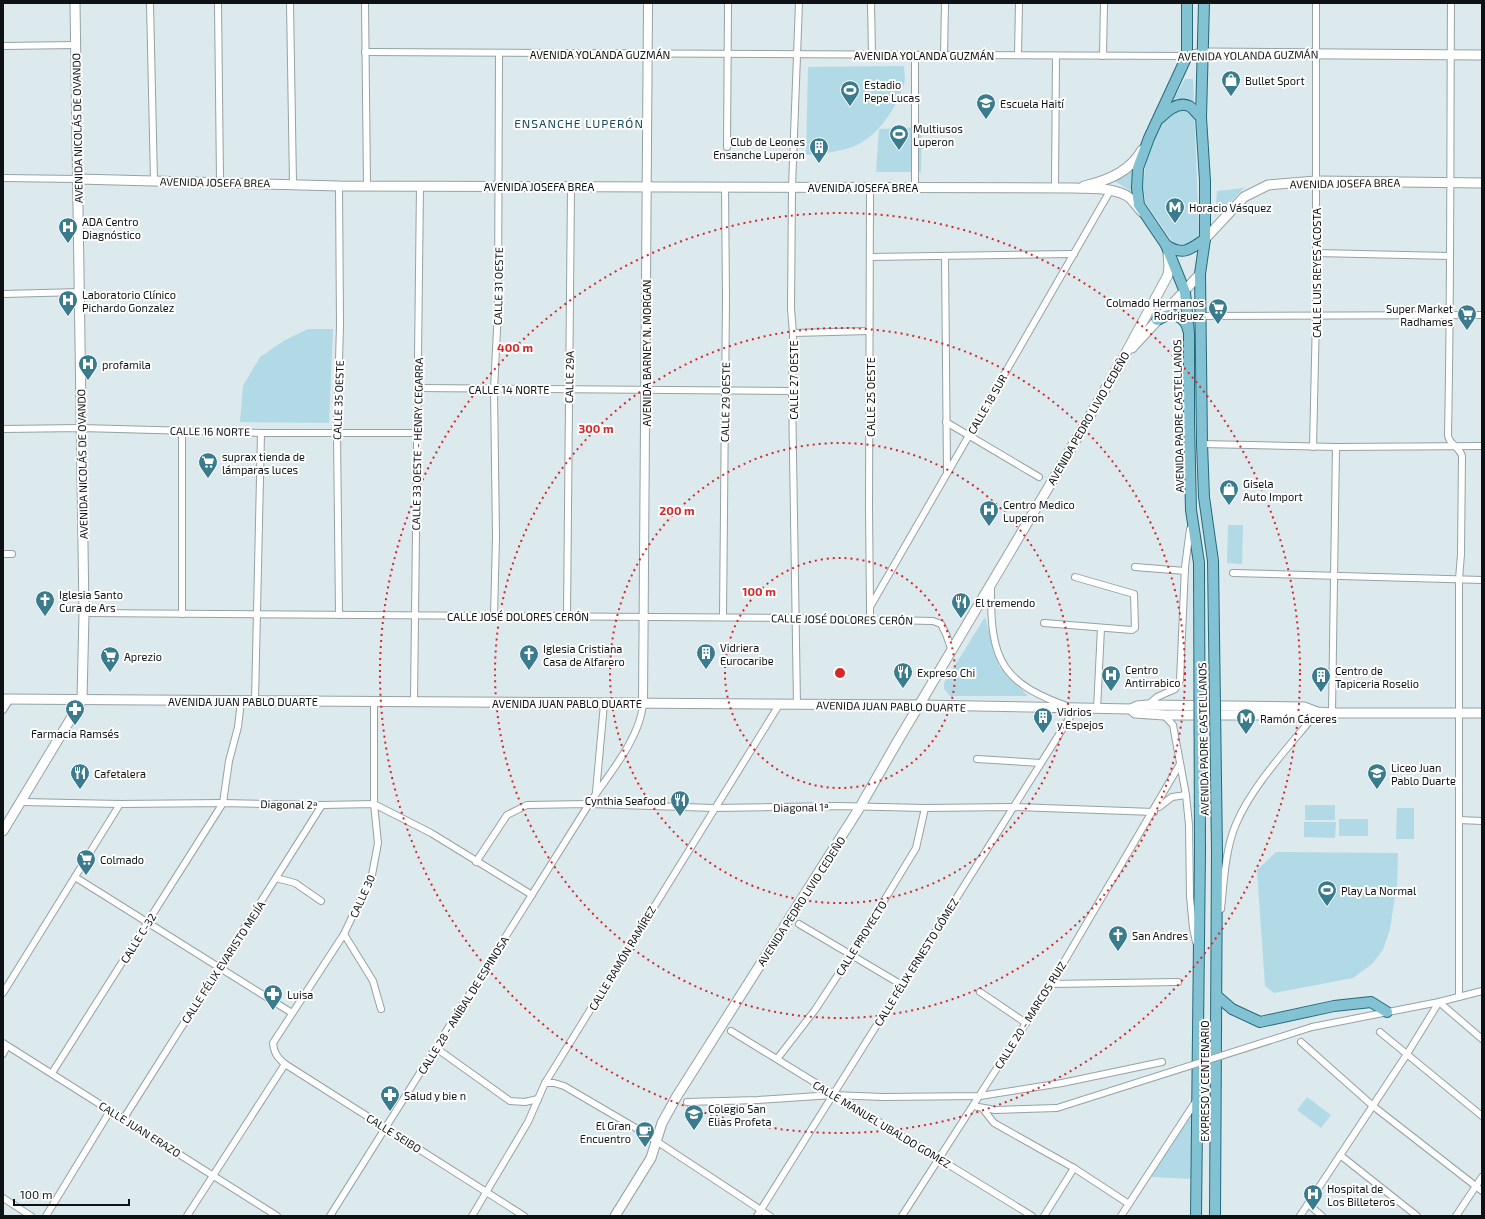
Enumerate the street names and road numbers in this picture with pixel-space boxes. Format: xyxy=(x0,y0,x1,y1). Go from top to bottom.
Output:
street label: AVENIDA YOLANDA GUZMÁN xyxy=(1178,47,1318,63)
street label: AVENIDA YOLANDA GUZMÁN xyxy=(530,48,670,61)
street label: AVENIDA YOLANDA GUZMÁN xyxy=(854,49,994,62)
street label: AVENIDA NICOLÁS DE OVANDO xyxy=(69,53,85,203)
street label: AVENIDA JOSEFA BREA xyxy=(160,175,270,189)
street label: AVENIDA JOSEFA BREA xyxy=(1290,176,1400,190)
street label: AVENIDA JOSEFA BREA xyxy=(484,180,594,193)
street label: AVENIDA JOSEFA BREA xyxy=(808,181,918,194)
street label: CALLE LUIS REYES ACOSTA xyxy=(1310,208,1323,338)
street label: CALLE 31 OESTE xyxy=(491,247,505,325)
street label: AVENIDA BARNEY N. MORGAN xyxy=(640,279,653,427)
street label: AVENIDA PADRE CASTELLANOS xyxy=(1170,339,1186,493)
street label: CALLE 27 OESTE xyxy=(787,340,800,420)
street label: AVENIDA PEDRO LIVIO CEDEÑO xyxy=(1044,349,1132,487)
street label: CALLE 29A xyxy=(562,351,576,403)
street label: CALLE 33 OESTE - HENRY CEGARRA xyxy=(409,357,425,530)
street label: CALLE 25 OESTE xyxy=(864,357,877,437)
street label: CALLE 35 OESTE xyxy=(330,360,346,440)
street label: CALLE 29 OESTE xyxy=(718,362,732,442)
street label: CALLE 18 SUR xyxy=(965,372,1009,436)
street label: CALLE 14 NORTE xyxy=(469,383,549,396)
street label: AVENIDA NICOLÁS DE OVANDO xyxy=(74,389,90,539)
street label: CALLE 16 NORTE xyxy=(170,424,250,438)
street label: CALLE JOSÉ DOLORES CERÓN xyxy=(447,610,589,623)
street label: CALLE JOSÉ DOLORES CERÓN xyxy=(771,611,913,627)
street label: AVENIDA PADRE CASTELLANOS xyxy=(1195,662,1211,816)
street label: AVENIDA JUAN PABLO DUARTE xyxy=(168,695,318,708)
street label: AVENIDA JUAN PABLO DUARTE xyxy=(492,697,642,710)
street label: AVENIDA JUAN PABLO DUARTE xyxy=(816,698,966,714)
street label: Diagonal 2ª xyxy=(260,797,318,811)
street label: Diagonal 1ª xyxy=(773,800,829,814)
street label: AVENIDA PEDRO LIVIO CEDEÑO xyxy=(754,834,848,968)
street label: CALLE 30 xyxy=(347,872,377,920)
street label: CALLE FÉLIX ERNESTO GÓMEZ xyxy=(871,896,961,1028)
street label: CALLE FÉLIX EVARISTO MEJÍA xyxy=(179,898,268,1026)
street label: CALLE PROYECTO xyxy=(833,898,889,978)
street label: CALLE RAMÓN RAMÍREZ xyxy=(586,904,658,1012)
street label: CALLE C-32 xyxy=(118,911,158,965)
street label: CALLE 28 - ANÍBAL DE ESPINOSA xyxy=(415,933,511,1076)
street label: CALLE 20 - MARCOS RUIZ xyxy=(992,959,1068,1071)
street label: EXPRESO V CENTENARIO xyxy=(1198,1020,1211,1142)
street label: CALLE MANUEL UBALDO GOMEZ xyxy=(811,1078,953,1170)
street label: CALLE JUAN ERAZO xyxy=(97,1099,183,1159)
street label: CALLE SEIBO xyxy=(364,1111,424,1155)

